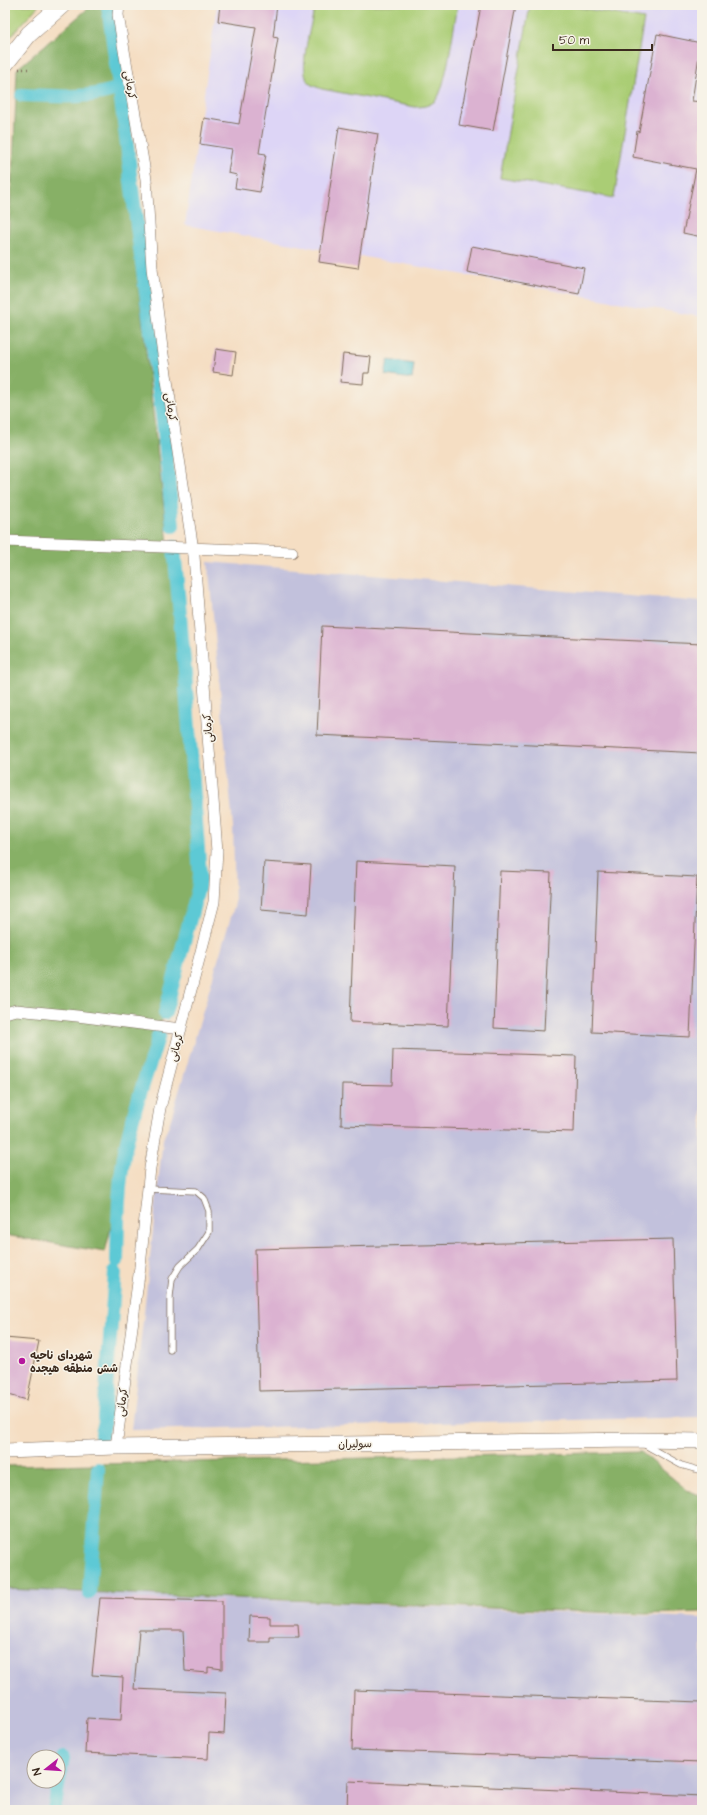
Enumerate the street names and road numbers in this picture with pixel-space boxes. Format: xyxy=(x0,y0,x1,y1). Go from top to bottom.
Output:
street label: کرمانی xyxy=(120,69,140,101)
street label: کرمانی xyxy=(161,391,181,423)
street label: کرمانی xyxy=(199,713,217,743)
street label: کرمانی xyxy=(165,1031,187,1063)
street label: کرمانی xyxy=(113,1386,131,1417)
street label: سولیران xyxy=(338,1436,372,1452)

